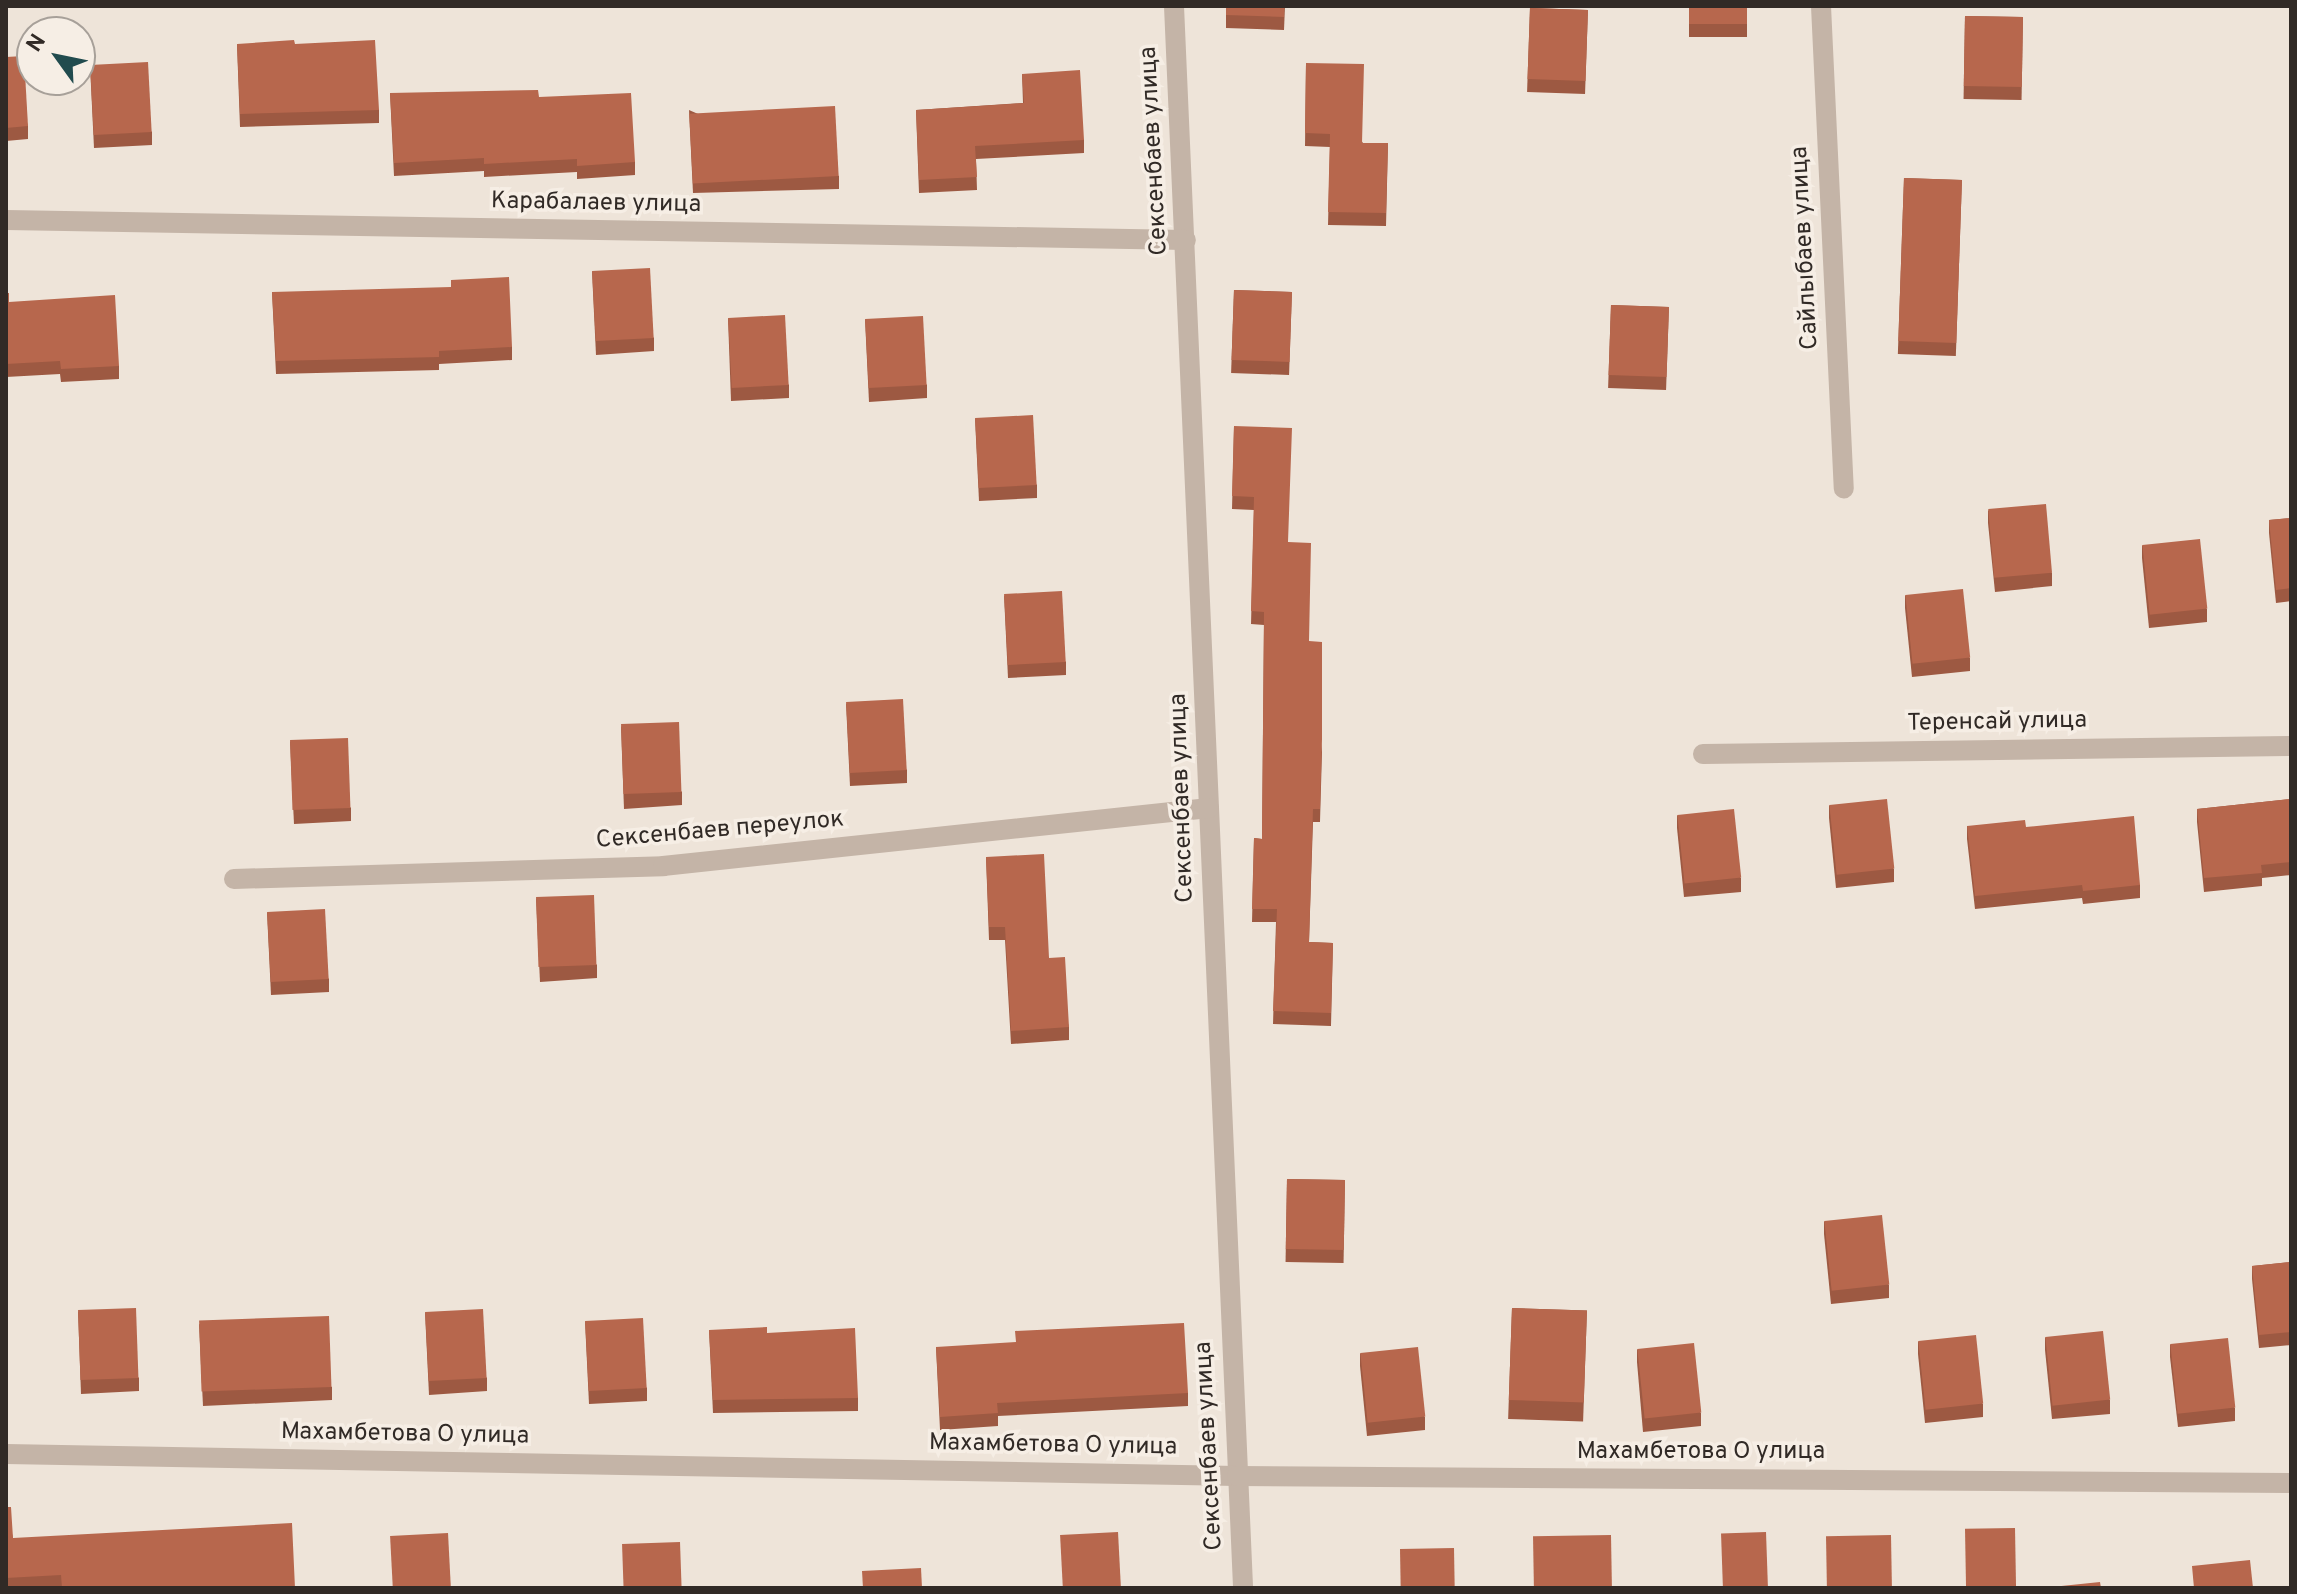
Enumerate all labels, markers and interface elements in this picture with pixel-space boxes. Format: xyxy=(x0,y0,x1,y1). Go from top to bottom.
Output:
north arrow xyxy=(16,16,96,96)
text: N xyxy=(22,30,53,58)
street label: Сексенбаев улица xyxy=(1135,46,1175,256)
street label: Сайлыбаев улица xyxy=(1786,145,1826,351)
street label: Карабалаев улица xyxy=(491,188,701,220)
street label: Сексенбаев улица xyxy=(1165,693,1201,903)
street label: Теренсай улица xyxy=(1907,707,2087,739)
street label: Сексенбаев переулок xyxy=(595,806,845,856)
street label: Сексенбаев улица xyxy=(1190,1341,1230,1551)
street label: Махамбетова О улица xyxy=(281,1418,529,1452)
street label: Махамбетова О улица xyxy=(929,1429,1177,1463)
street label: Махамбетова О улица xyxy=(1577,1439,1825,1467)

